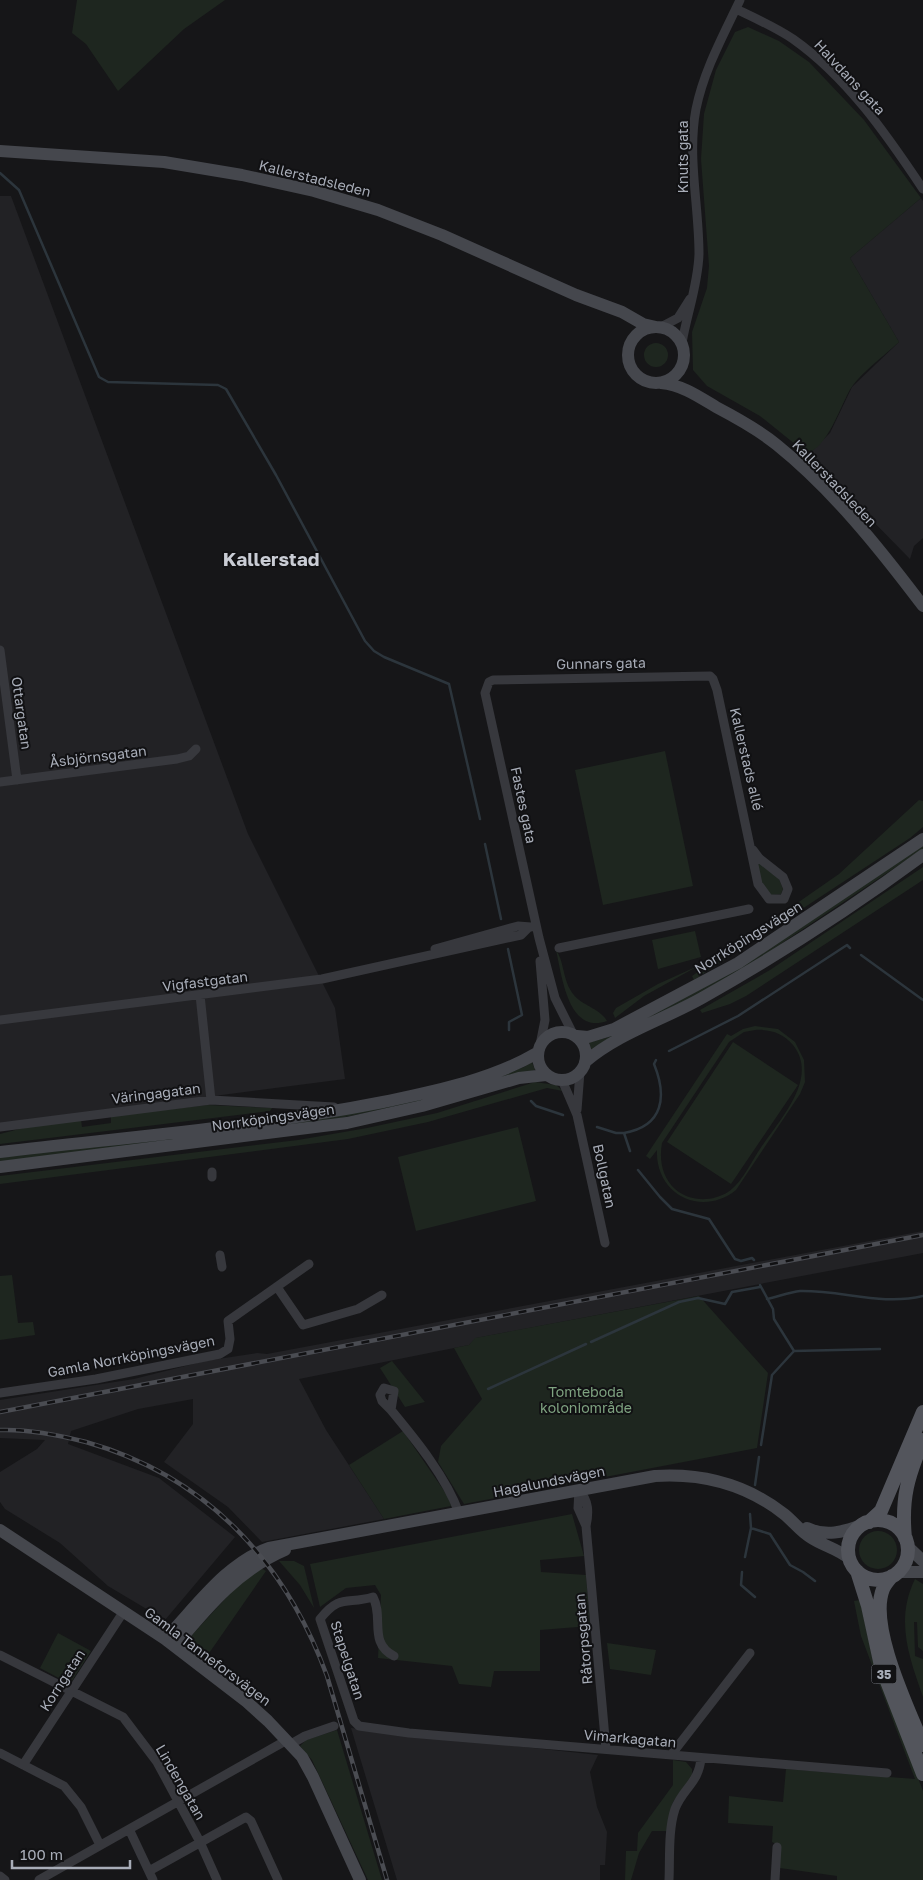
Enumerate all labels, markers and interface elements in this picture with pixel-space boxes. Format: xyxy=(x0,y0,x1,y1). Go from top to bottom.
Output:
street label: Halvdans gata xyxy=(811,36,889,118)
street label: Knuts gata xyxy=(674,120,691,194)
street label: Kallerstadsleden xyxy=(257,156,373,200)
street label: Kallerstadsleden xyxy=(789,436,881,530)
district label: Kallerstad xyxy=(223,547,319,570)
street label: Gunnars gata xyxy=(556,654,646,672)
street label: Ottargatan xyxy=(8,676,36,750)
street label: Kallerstads allé xyxy=(727,706,767,812)
street label: Åsbjörnsgatan xyxy=(49,742,147,770)
street label: Fastes gata xyxy=(508,765,540,845)
street label: Norrköpingsvägen xyxy=(691,897,805,977)
street label: Vigfastgatan xyxy=(161,967,249,995)
street label: Väringagatan xyxy=(111,1079,201,1107)
street label: Norrköpingsvägen xyxy=(211,1100,335,1134)
street label: Bollgatan xyxy=(590,1142,620,1210)
street label: Gamla Norrköpingsvägen xyxy=(46,1331,216,1381)
park label: Tomteboda koloniområde xyxy=(540,1383,632,1416)
street label: Hagalundsvägen xyxy=(492,1462,606,1500)
street label: Råtorpsgatan xyxy=(571,1593,595,1685)
street label: Gamla Tanneforsvägen xyxy=(142,1603,274,1709)
street label: Stapelgatan xyxy=(327,1618,369,1702)
street label: Korngatan xyxy=(36,1646,88,1714)
road number: 35 xyxy=(872,1665,896,1684)
street label: Vimarkagatan xyxy=(583,1725,677,1751)
street label: Lindengatan xyxy=(153,1741,209,1823)
scale bar xyxy=(12,1838,130,1870)
text: 100 m xyxy=(20,1845,63,1863)

